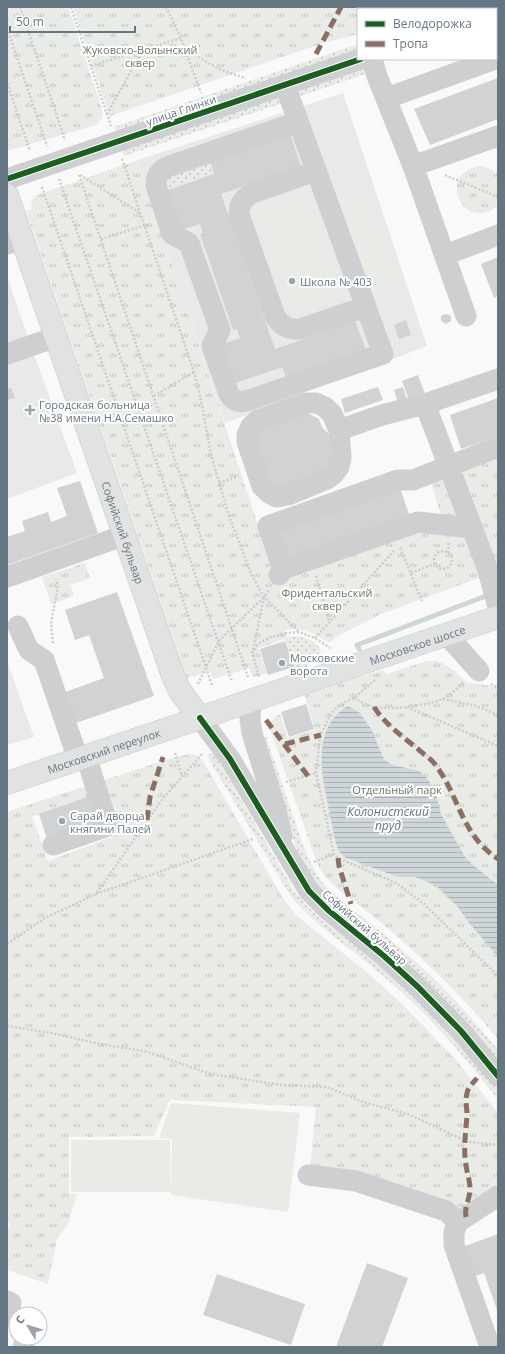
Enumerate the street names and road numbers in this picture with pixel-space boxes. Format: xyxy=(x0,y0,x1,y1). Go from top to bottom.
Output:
street label: улица Глинки xyxy=(144,91,218,129)
street label: Софийский бульвар xyxy=(99,479,148,586)
street label: Московское шоссе xyxy=(367,621,467,668)
street label: Московский переулок xyxy=(45,724,162,776)
street label: Софийский бульвар xyxy=(320,886,411,968)

